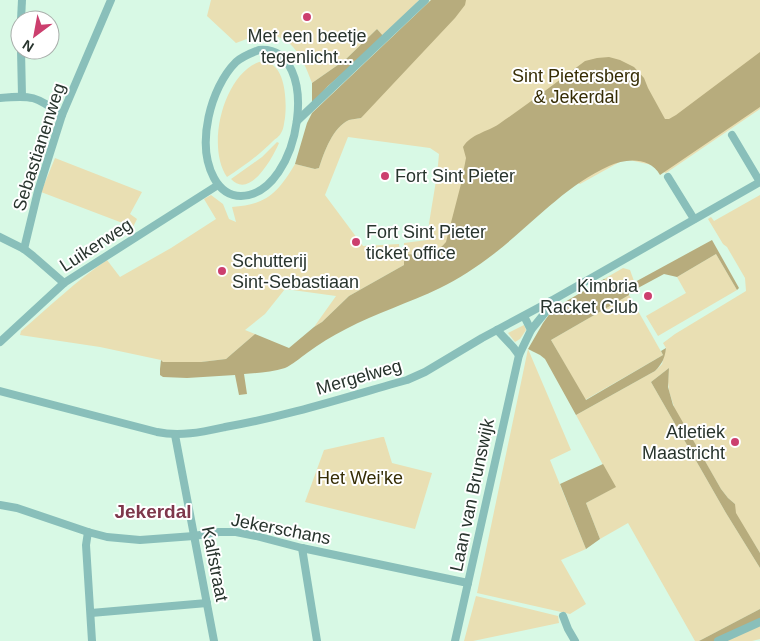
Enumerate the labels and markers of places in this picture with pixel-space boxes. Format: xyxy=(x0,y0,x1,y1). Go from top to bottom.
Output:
marker: Met een beetje tegenlicht... xyxy=(301,11,313,23)
place label: Met een beetje tegenlicht... xyxy=(247,26,367,67)
place label: Fort Sint Pieter xyxy=(395,166,515,186)
marker: Fort Sint Pieter xyxy=(379,170,391,182)
place label: Fort Sint Pieter ticket office xyxy=(366,222,486,263)
marker: Fort Sint Pieter ticket office xyxy=(350,236,362,248)
place label: Schutterij Sint-Sebastiaan xyxy=(232,251,359,292)
marker: Schutterij Sint-Sebastiaan xyxy=(216,265,228,277)
place label: Kimbria Racket Club xyxy=(540,276,639,317)
marker: Kimbria Racket Club xyxy=(642,290,654,302)
place label: Atletiek Maastricht xyxy=(642,422,726,463)
marker: Atletiek Maastricht xyxy=(729,436,741,448)

